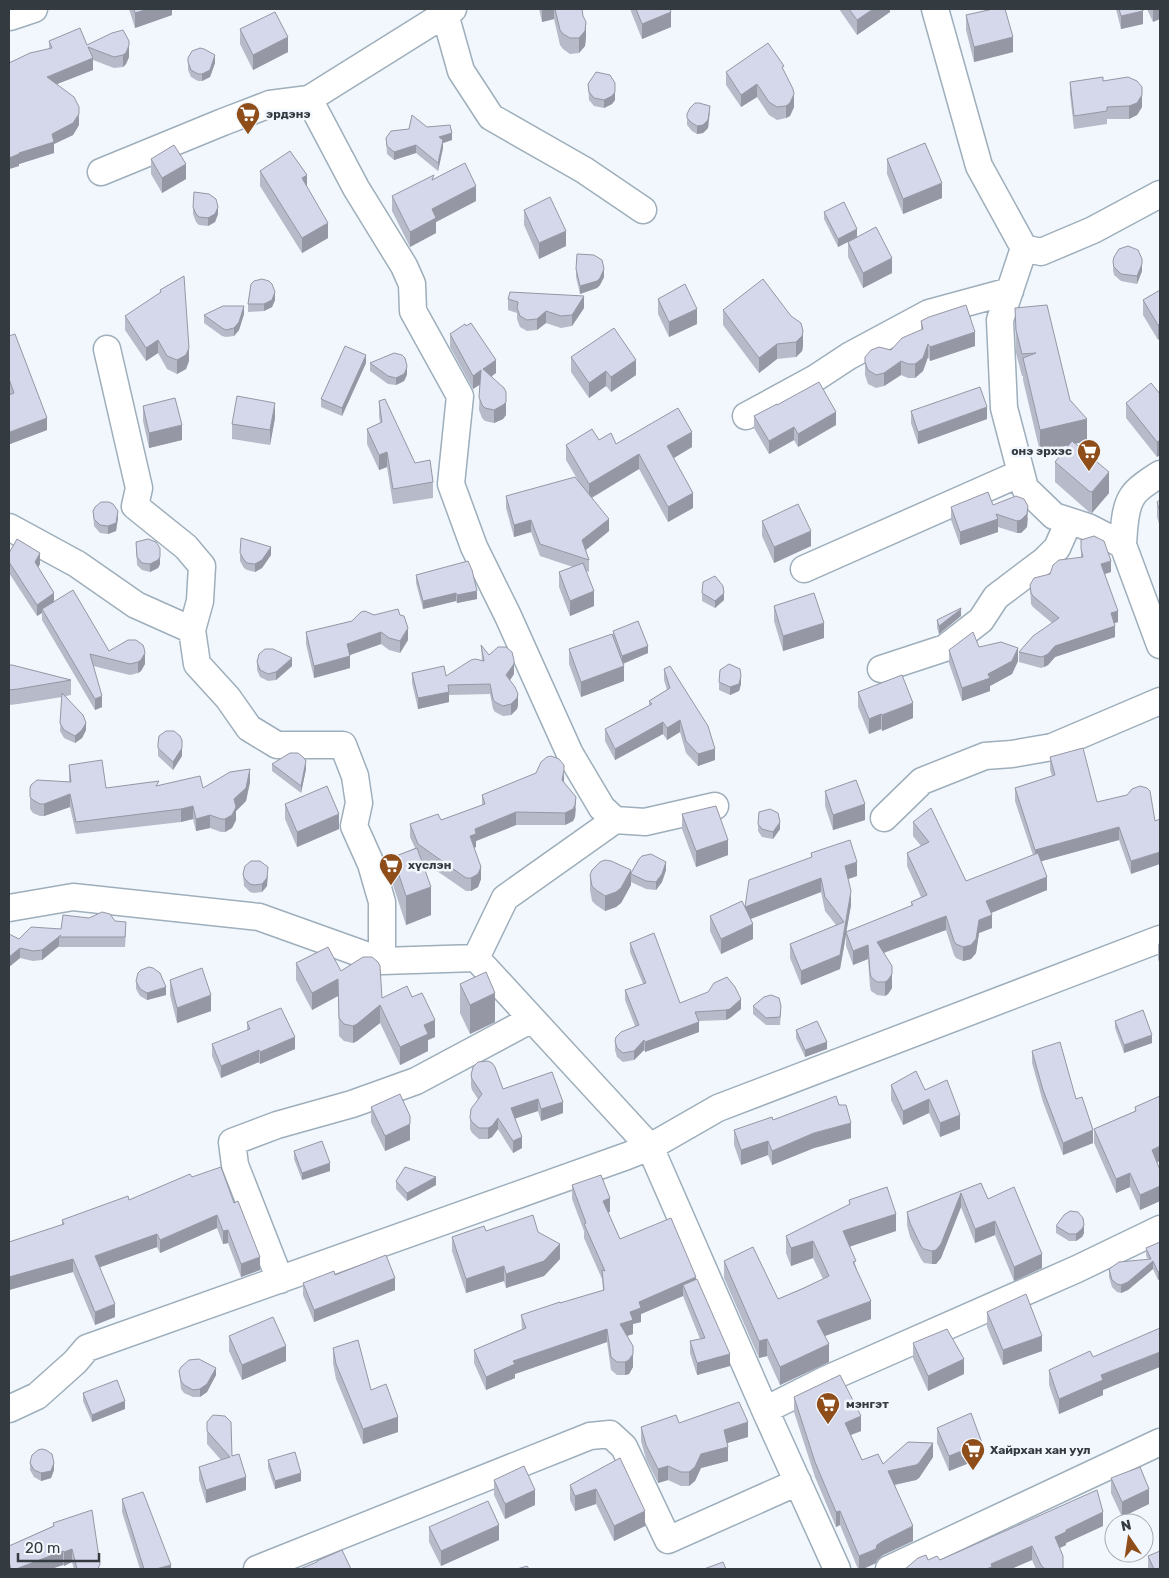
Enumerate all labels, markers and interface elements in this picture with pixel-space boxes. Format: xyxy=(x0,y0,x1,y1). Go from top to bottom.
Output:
supermarket icon: эрдэнэ xyxy=(235,101,261,135)
place label: эрдэнэ xyxy=(266,107,311,121)
supermarket icon: онэ эрхэс xyxy=(1076,438,1102,472)
place label: онэ эрхэс xyxy=(1011,444,1072,458)
supermarket icon: хүслэн xyxy=(378,852,404,886)
place label: хүслэн xyxy=(408,858,451,872)
supermarket icon: мэнгэт xyxy=(815,1391,841,1425)
place label: мэнгэт xyxy=(846,1397,889,1411)
supermarket icon: Хайрхан хан уул xyxy=(960,1437,986,1471)
place label: Хайрхан хан уул xyxy=(990,1443,1091,1457)
north arrow xyxy=(1104,1513,1154,1563)
text: N xyxy=(1119,1516,1133,1535)
scale bar xyxy=(18,1530,99,1562)
text: 20 m xyxy=(25,1539,60,1557)

